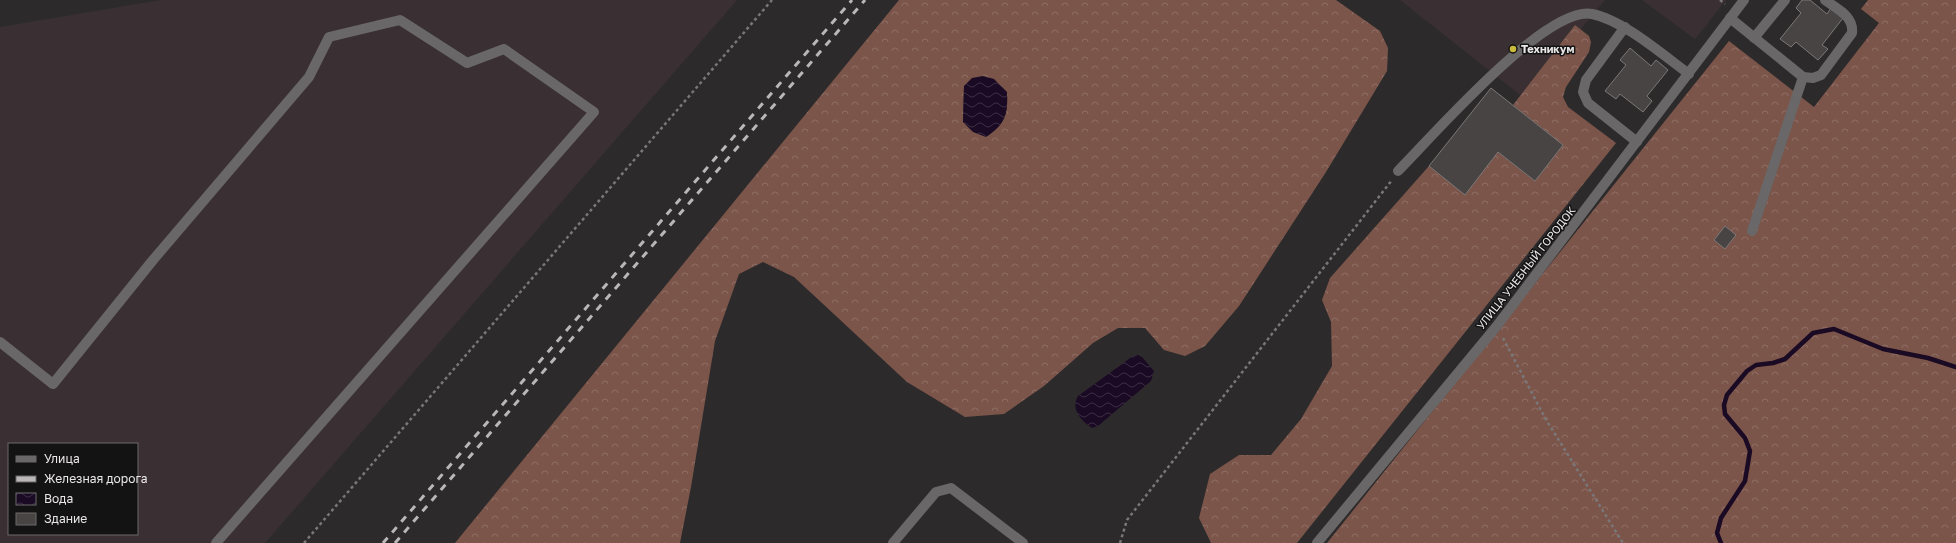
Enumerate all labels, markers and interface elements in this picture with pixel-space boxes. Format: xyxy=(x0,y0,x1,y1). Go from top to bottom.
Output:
place label: Техникум xyxy=(1521,42,1574,55)
marker: Техникум xyxy=(1508,44,1518,54)
street label: УЛИЦА УЧЕБНЫЙ ГОРОДОК xyxy=(1473,203,1578,332)
legend xyxy=(8,443,138,535)
text: Улица xyxy=(44,451,80,466)
text: Железная дорога xyxy=(44,471,147,486)
text: Вода xyxy=(44,491,73,506)
text: Здание xyxy=(44,511,87,526)

